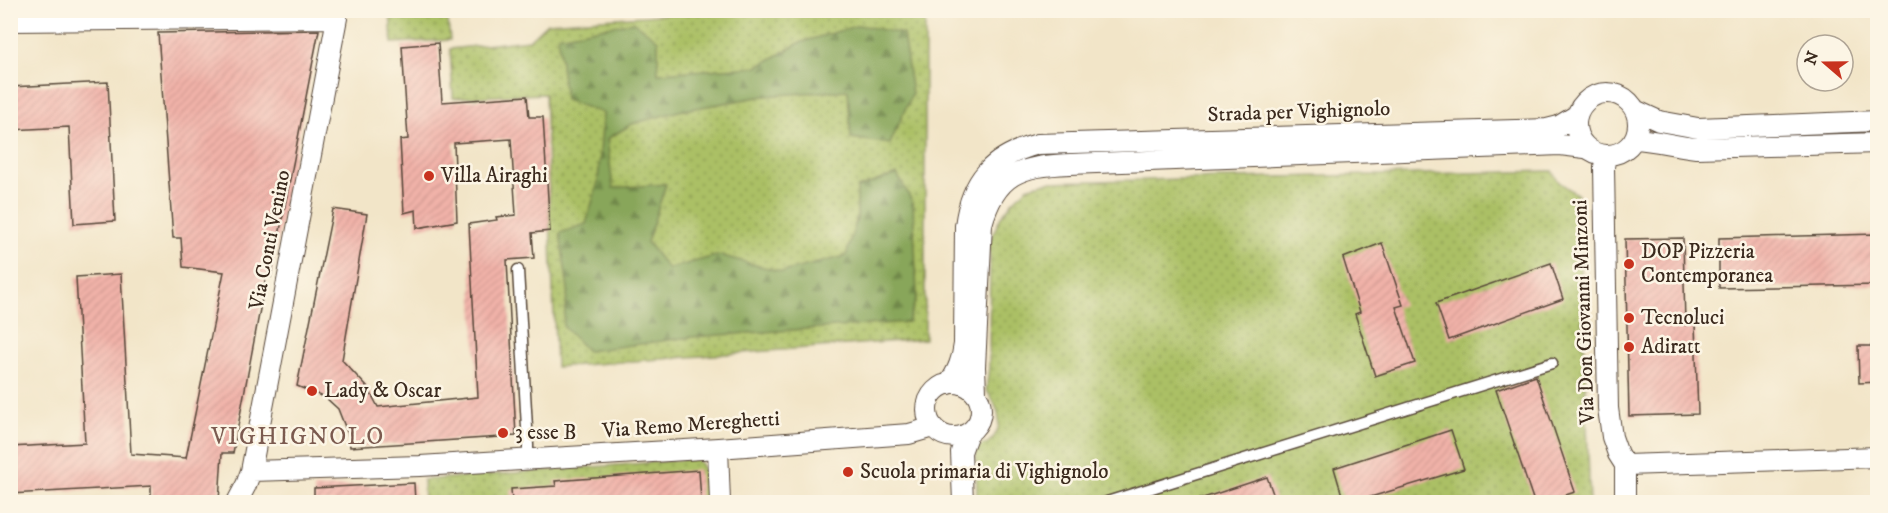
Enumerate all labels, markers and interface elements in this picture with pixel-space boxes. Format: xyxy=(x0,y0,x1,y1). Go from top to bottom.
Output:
north arrow xyxy=(1795,33,1855,93)
text: N xyxy=(1800,49,1823,68)
street label: Strada per Vighignolo xyxy=(1207,96,1391,128)
place label: Villa Airaghi xyxy=(440,163,548,189)
street label: Via Conti Venino xyxy=(243,168,296,313)
marker: Villa Airaghi xyxy=(422,169,436,183)
street label: Via Don Giovanni Minzoni xyxy=(1567,199,1601,426)
place label: DOP Pizzeria Contemporanea xyxy=(1641,239,1773,289)
marker: DOP Pizzeria Contemporanea xyxy=(1622,257,1636,271)
place label: Tecnoluci xyxy=(1641,305,1724,331)
marker: Tecnoluci xyxy=(1622,311,1636,325)
place label: Adiratt xyxy=(1641,334,1701,360)
marker: Adiratt xyxy=(1622,340,1636,354)
place label: Lady & Oscar xyxy=(324,378,441,404)
marker: Lady & Oscar xyxy=(305,384,319,398)
street label: Via Remo Mereghetti xyxy=(600,406,781,444)
place label: 3 esse B xyxy=(515,420,577,446)
district label: VIGHIGNOLO xyxy=(210,422,385,452)
marker: 3 esse B xyxy=(496,426,510,440)
place label: Scuola primaria di Vighignolo xyxy=(860,459,1108,485)
marker: Scuola primaria di Vighignolo xyxy=(841,465,855,479)

